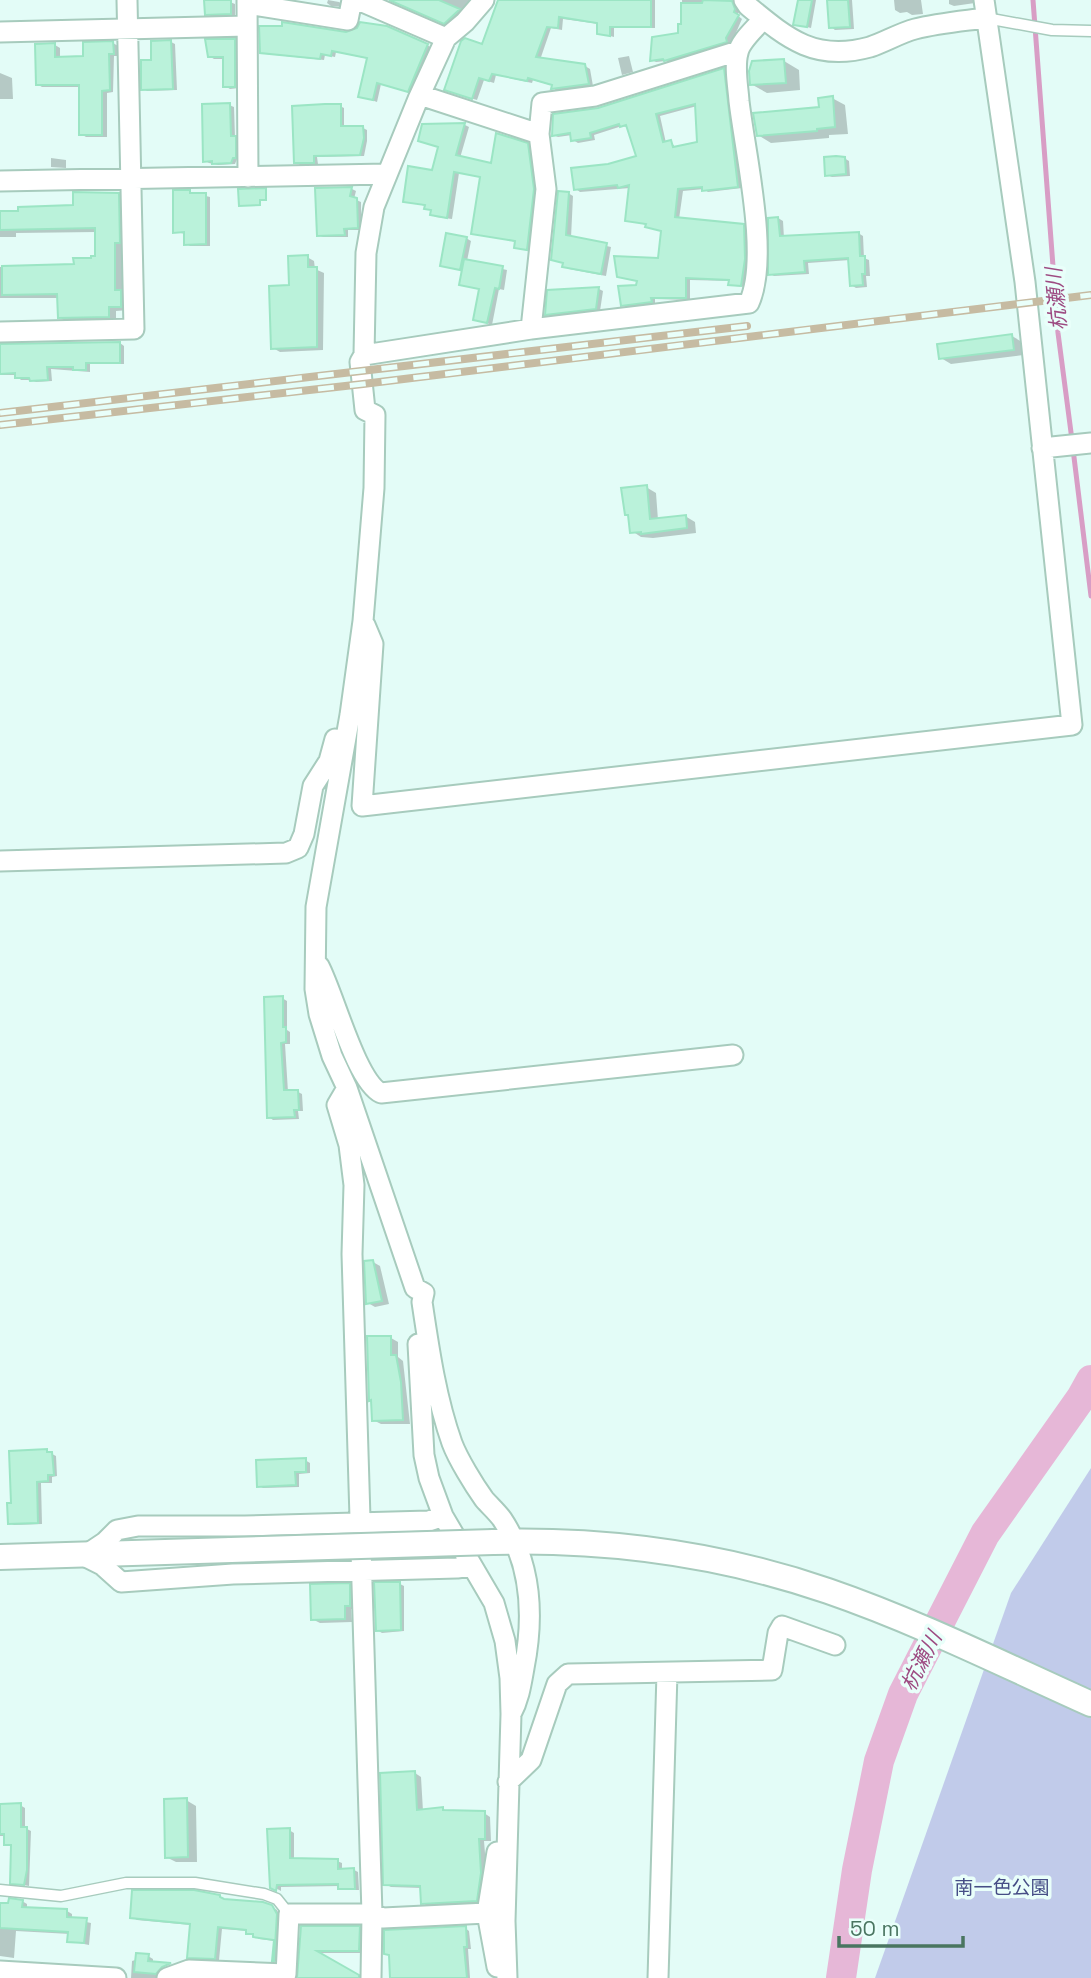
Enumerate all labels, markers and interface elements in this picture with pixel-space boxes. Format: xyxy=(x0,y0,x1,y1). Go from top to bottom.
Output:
water label: 杭瀬川 xyxy=(1040,264,1072,332)
water label: 杭瀬川 xyxy=(895,1625,948,1695)
park label: 南一色公園 xyxy=(954,1875,1050,1900)
scale bar xyxy=(839,1904,963,1948)
text: 50 m xyxy=(850,1915,900,1942)

